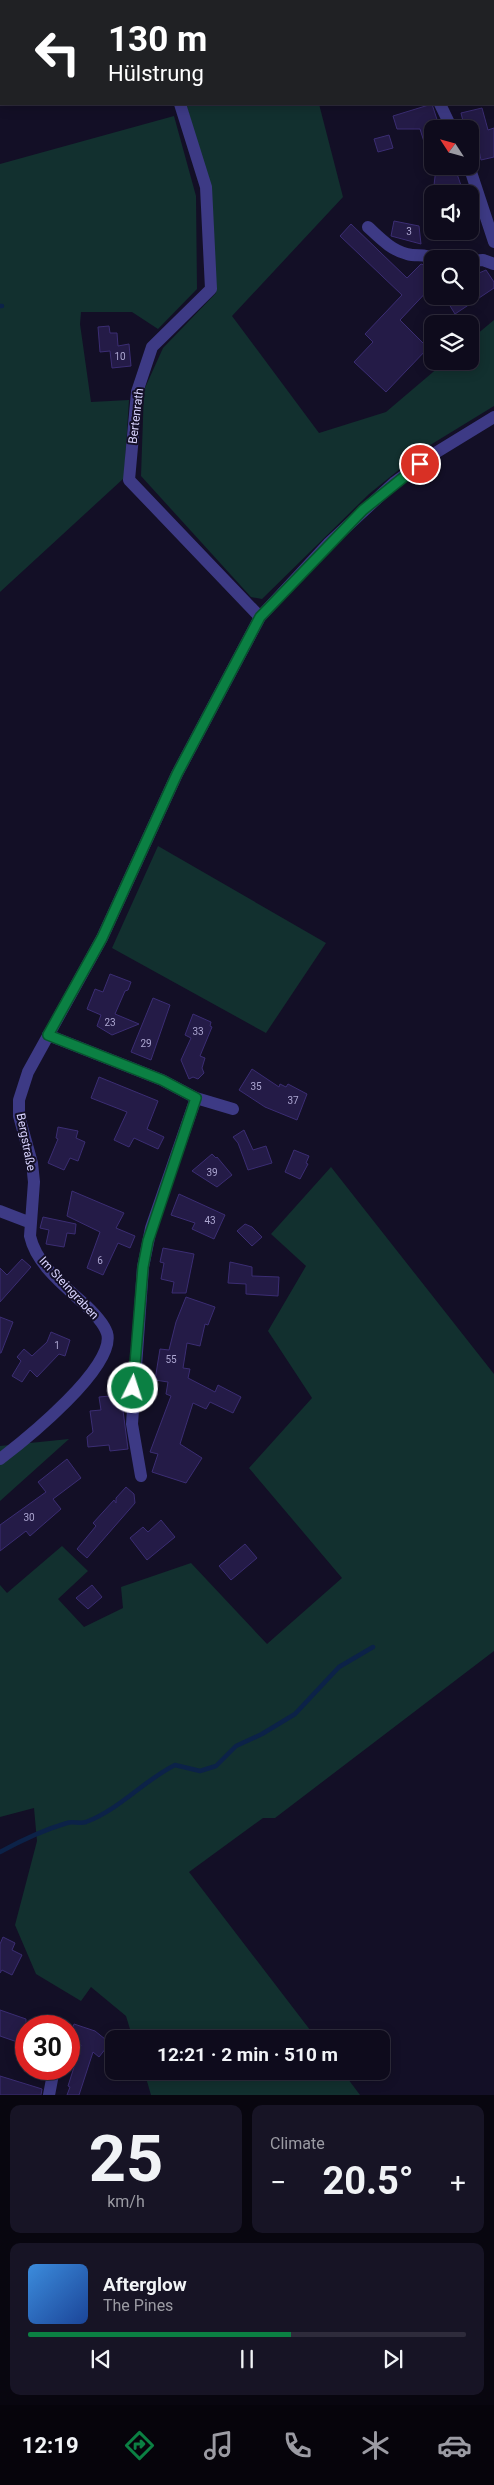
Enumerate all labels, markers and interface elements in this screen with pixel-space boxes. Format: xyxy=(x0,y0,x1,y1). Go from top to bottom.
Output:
text: 130 m xyxy=(108,19,207,60)
icon: left xyxy=(25,20,90,85)
text: Hülstrung xyxy=(108,61,204,86)
north arrow xyxy=(424,120,479,175)
map controls xyxy=(424,120,479,370)
button: sound xyxy=(424,185,479,240)
house number: 3 xyxy=(406,226,412,237)
button: search xyxy=(424,250,479,305)
button: layers xyxy=(424,315,479,370)
house number: 10 xyxy=(114,351,126,362)
street label: Bertenrath xyxy=(126,387,146,445)
pin xyxy=(399,443,441,485)
icon: arrive xyxy=(406,450,434,478)
house number: 23 xyxy=(104,1017,116,1028)
house number: 33 xyxy=(192,1026,204,1037)
house number: 29 xyxy=(140,1038,152,1049)
house number: 35 xyxy=(250,1081,262,1092)
house number: 37 xyxy=(287,1095,299,1106)
street label: Bergstraße xyxy=(14,1112,38,1172)
house number: 39 xyxy=(206,1167,218,1178)
house number: 43 xyxy=(204,1215,216,1226)
street label: Im Steingraben xyxy=(36,1254,102,1322)
house number: 6 xyxy=(97,1255,103,1266)
house number: 1 xyxy=(54,1340,60,1351)
house number: 55 xyxy=(165,1354,177,1365)
position arrow xyxy=(106,1361,158,1413)
house number: 30 xyxy=(23,1512,35,1523)
speed limit sign: 30 xyxy=(15,2015,80,2080)
text: 12:21 · 2 min · 510 m xyxy=(157,2043,338,2066)
text: 25 xyxy=(89,2121,163,2197)
text: Climate xyxy=(270,2134,325,2153)
text: 20.5° xyxy=(322,2159,414,2203)
text: − xyxy=(270,2166,286,2199)
text: + xyxy=(450,2166,466,2199)
text: km/h xyxy=(107,2192,145,2211)
text: Afterglow xyxy=(103,2273,187,2296)
text: The Pines xyxy=(103,2296,173,2315)
icon: previous xyxy=(87,2345,115,2373)
icon: pause xyxy=(233,2345,261,2373)
icon: next xyxy=(379,2345,407,2373)
icon: directions xyxy=(122,2428,157,2463)
icon: music xyxy=(201,2428,236,2463)
icon: phone xyxy=(280,2428,315,2463)
icon: climate xyxy=(358,2428,393,2463)
icon: car xyxy=(437,2428,472,2463)
text: 12:19 xyxy=(22,2433,79,2458)

